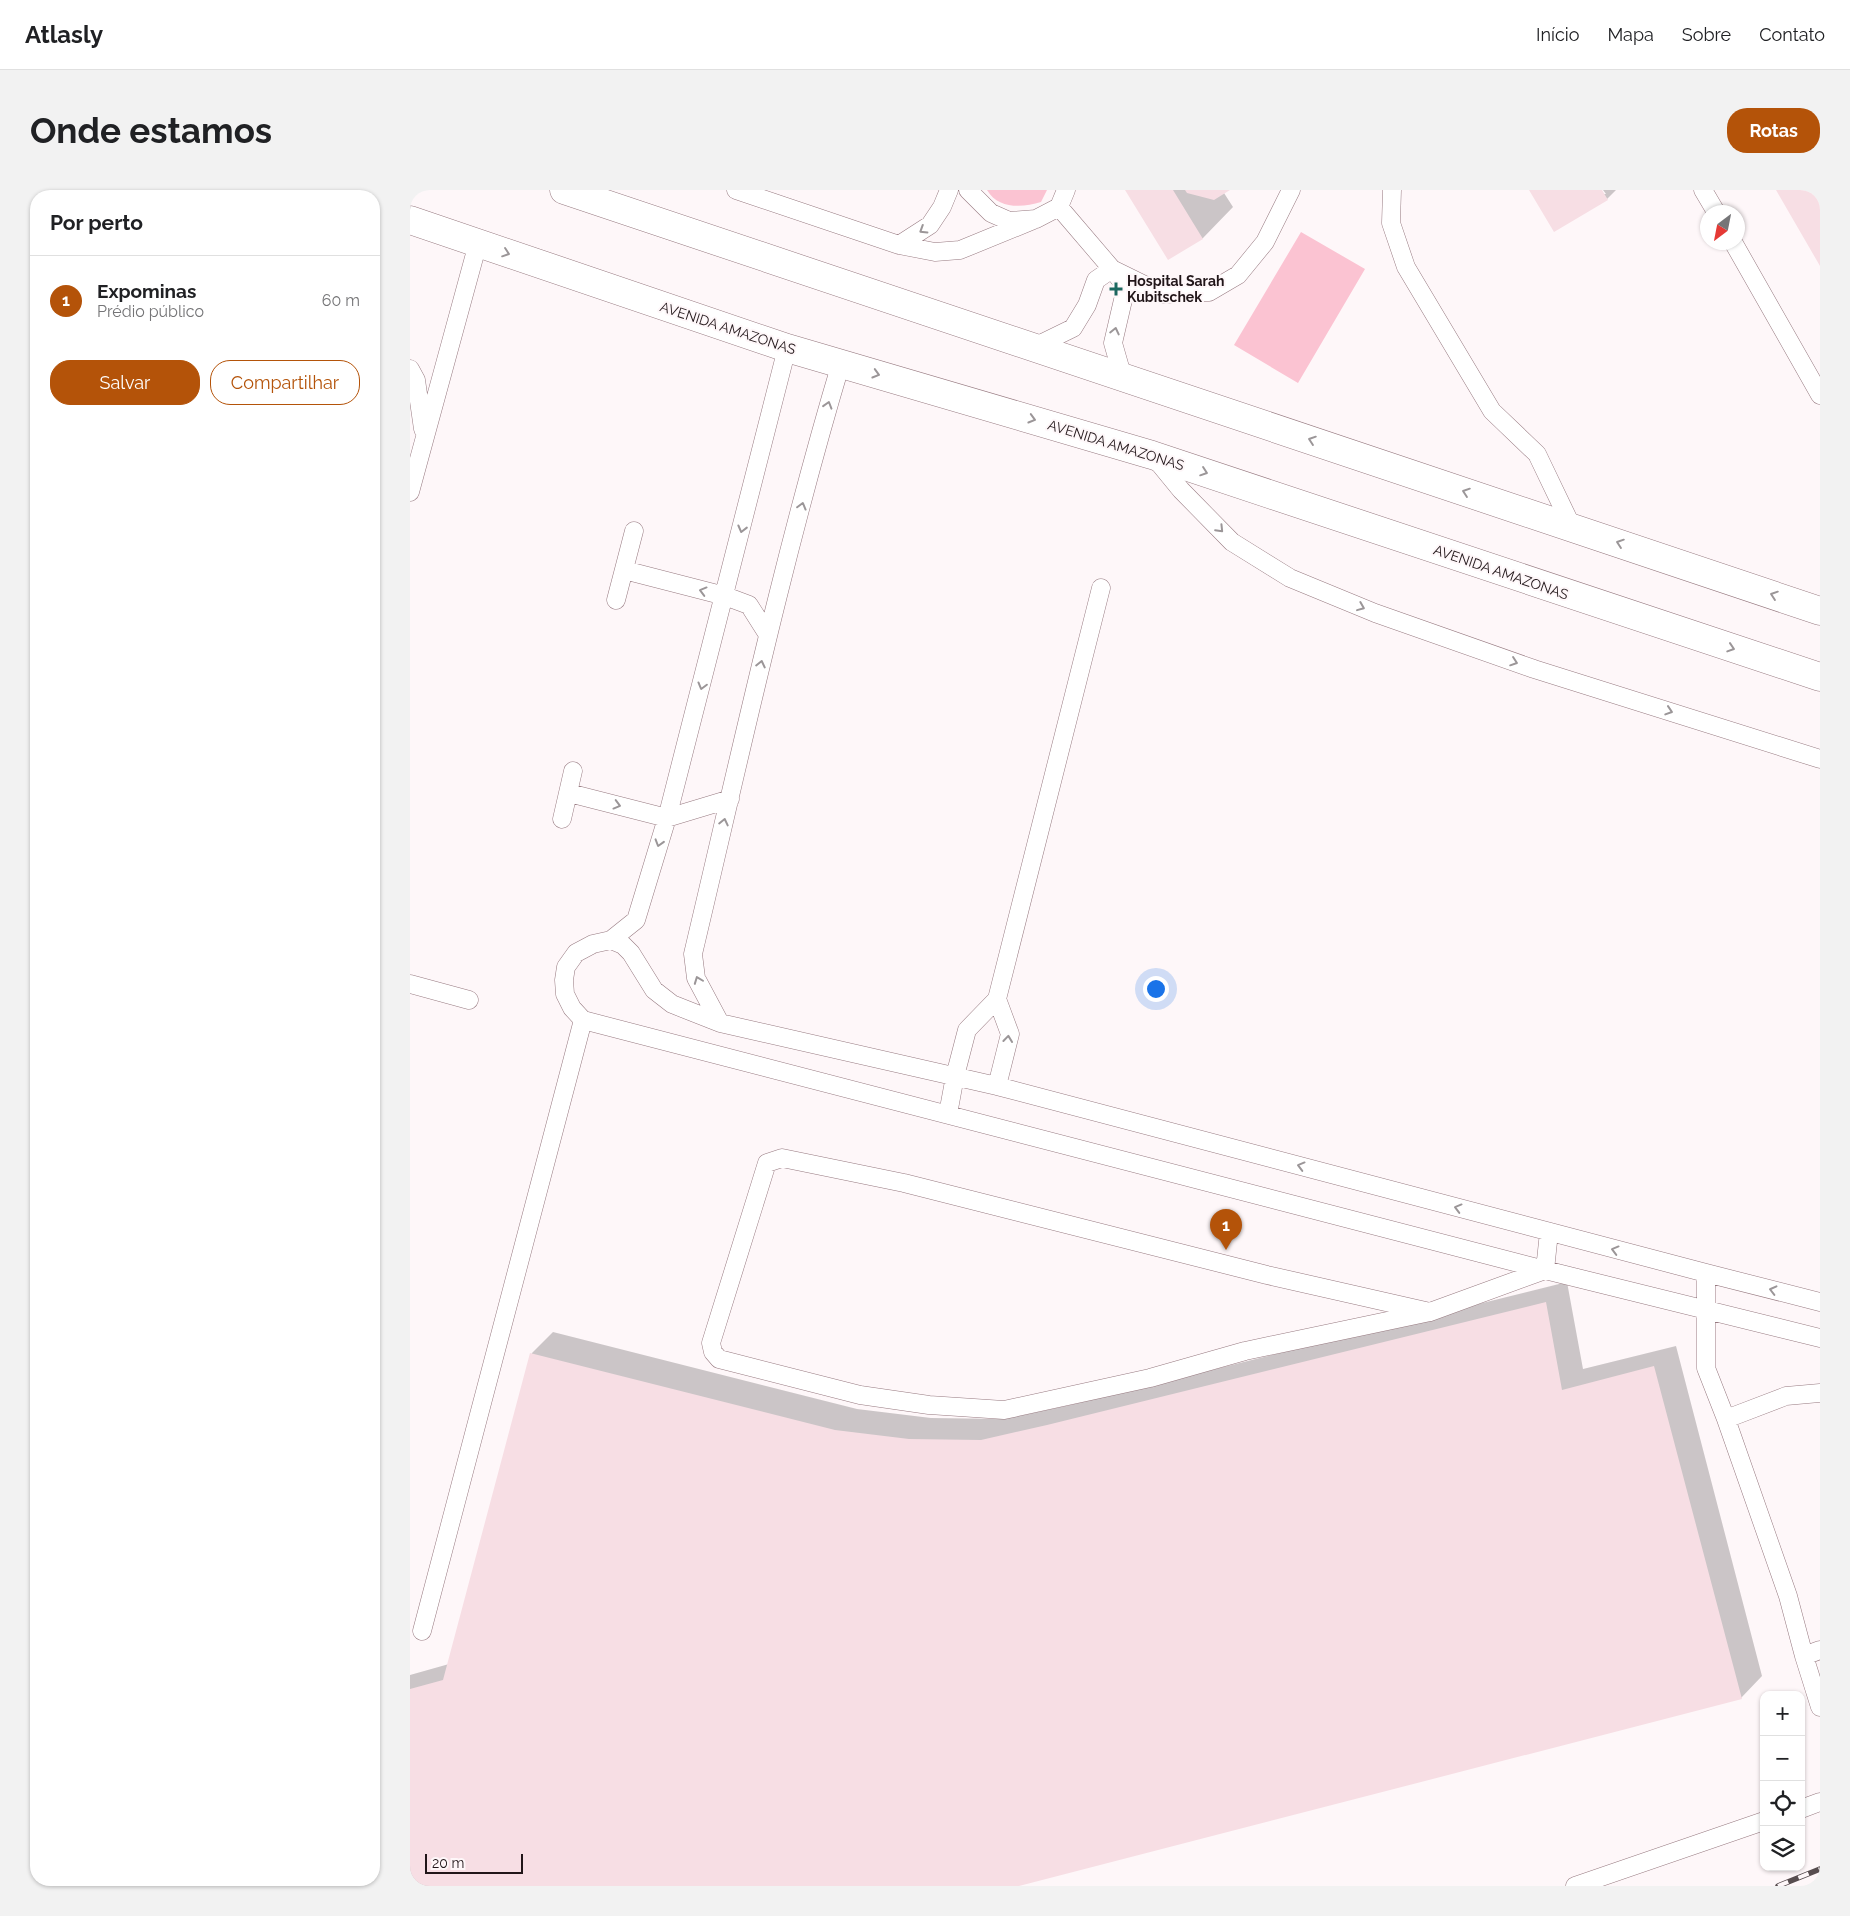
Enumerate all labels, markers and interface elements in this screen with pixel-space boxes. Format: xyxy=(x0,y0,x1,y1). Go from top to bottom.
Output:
text: Atlasly xyxy=(25,20,103,49)
text: Início xyxy=(1536,24,1579,45)
text: Mapa xyxy=(1607,24,1654,45)
text: Sobre xyxy=(1682,24,1731,45)
text: Contato xyxy=(1759,24,1825,45)
button: Rotas xyxy=(1727,108,1820,153)
text: Onde estamos xyxy=(30,110,272,151)
north arrow xyxy=(1700,205,1745,250)
text: Por perto xyxy=(50,210,143,235)
one-way arrow xyxy=(919,224,928,233)
one-way arrow xyxy=(501,247,509,257)
place label: Hospital Sarah Kubitschek xyxy=(1127,273,1224,305)
text: Expominas xyxy=(97,280,196,302)
marker: Hospital Sarah Kubitschek xyxy=(1109,282,1123,296)
text: 1 xyxy=(62,291,70,310)
text: 60 m xyxy=(322,291,360,310)
street label: AVENIDA AMAZONAS xyxy=(658,298,798,358)
text: Prédio público xyxy=(97,302,204,321)
one-way arrow xyxy=(1110,327,1120,336)
button: Salvar xyxy=(50,360,200,405)
button: Compartilhar xyxy=(210,360,360,405)
one-way arrow xyxy=(872,368,880,378)
one-way arrow xyxy=(823,401,833,409)
one-way arrow xyxy=(1028,414,1036,424)
street label: AVENIDA AMAZONAS xyxy=(1046,417,1187,474)
one-way arrow xyxy=(1308,436,1316,446)
one-way arrow xyxy=(1200,467,1208,477)
one-way arrow xyxy=(1462,487,1471,497)
one-way arrow xyxy=(796,502,807,511)
one-way arrow xyxy=(737,524,748,533)
one-way arrow xyxy=(1214,524,1223,533)
one-way arrow xyxy=(1616,539,1625,549)
street label: AVENIDA AMAZONAS xyxy=(1431,541,1571,603)
one-way arrow xyxy=(700,586,708,596)
one-way arrow xyxy=(1770,591,1779,601)
one-way arrow xyxy=(1356,601,1365,611)
one-way arrow xyxy=(1726,643,1734,653)
one-way arrow xyxy=(1509,656,1518,666)
one-way arrow xyxy=(755,659,766,668)
one-way arrow xyxy=(697,681,707,689)
one-way arrow xyxy=(1664,706,1673,716)
one-way arrow xyxy=(612,799,621,810)
one-way arrow xyxy=(718,817,729,826)
one-way arrow xyxy=(655,838,665,846)
one-way arrow xyxy=(694,976,704,985)
your location xyxy=(1143,976,1169,1002)
one-way arrow xyxy=(1002,1034,1013,1042)
one-way arrow xyxy=(1298,1162,1306,1172)
one-way arrow xyxy=(1454,1203,1463,1214)
pin: 1 xyxy=(1210,1209,1242,1250)
one-way arrow xyxy=(1612,1245,1620,1255)
one-way arrow xyxy=(1768,1285,1777,1296)
map controls xyxy=(1760,1691,1805,1871)
button: + xyxy=(1760,1691,1805,1736)
button: − xyxy=(1760,1736,1805,1781)
button: locate xyxy=(1760,1781,1805,1826)
button: layers xyxy=(1760,1826,1805,1871)
scale bar xyxy=(425,1851,522,1874)
text: 20 m xyxy=(432,1855,464,1871)

